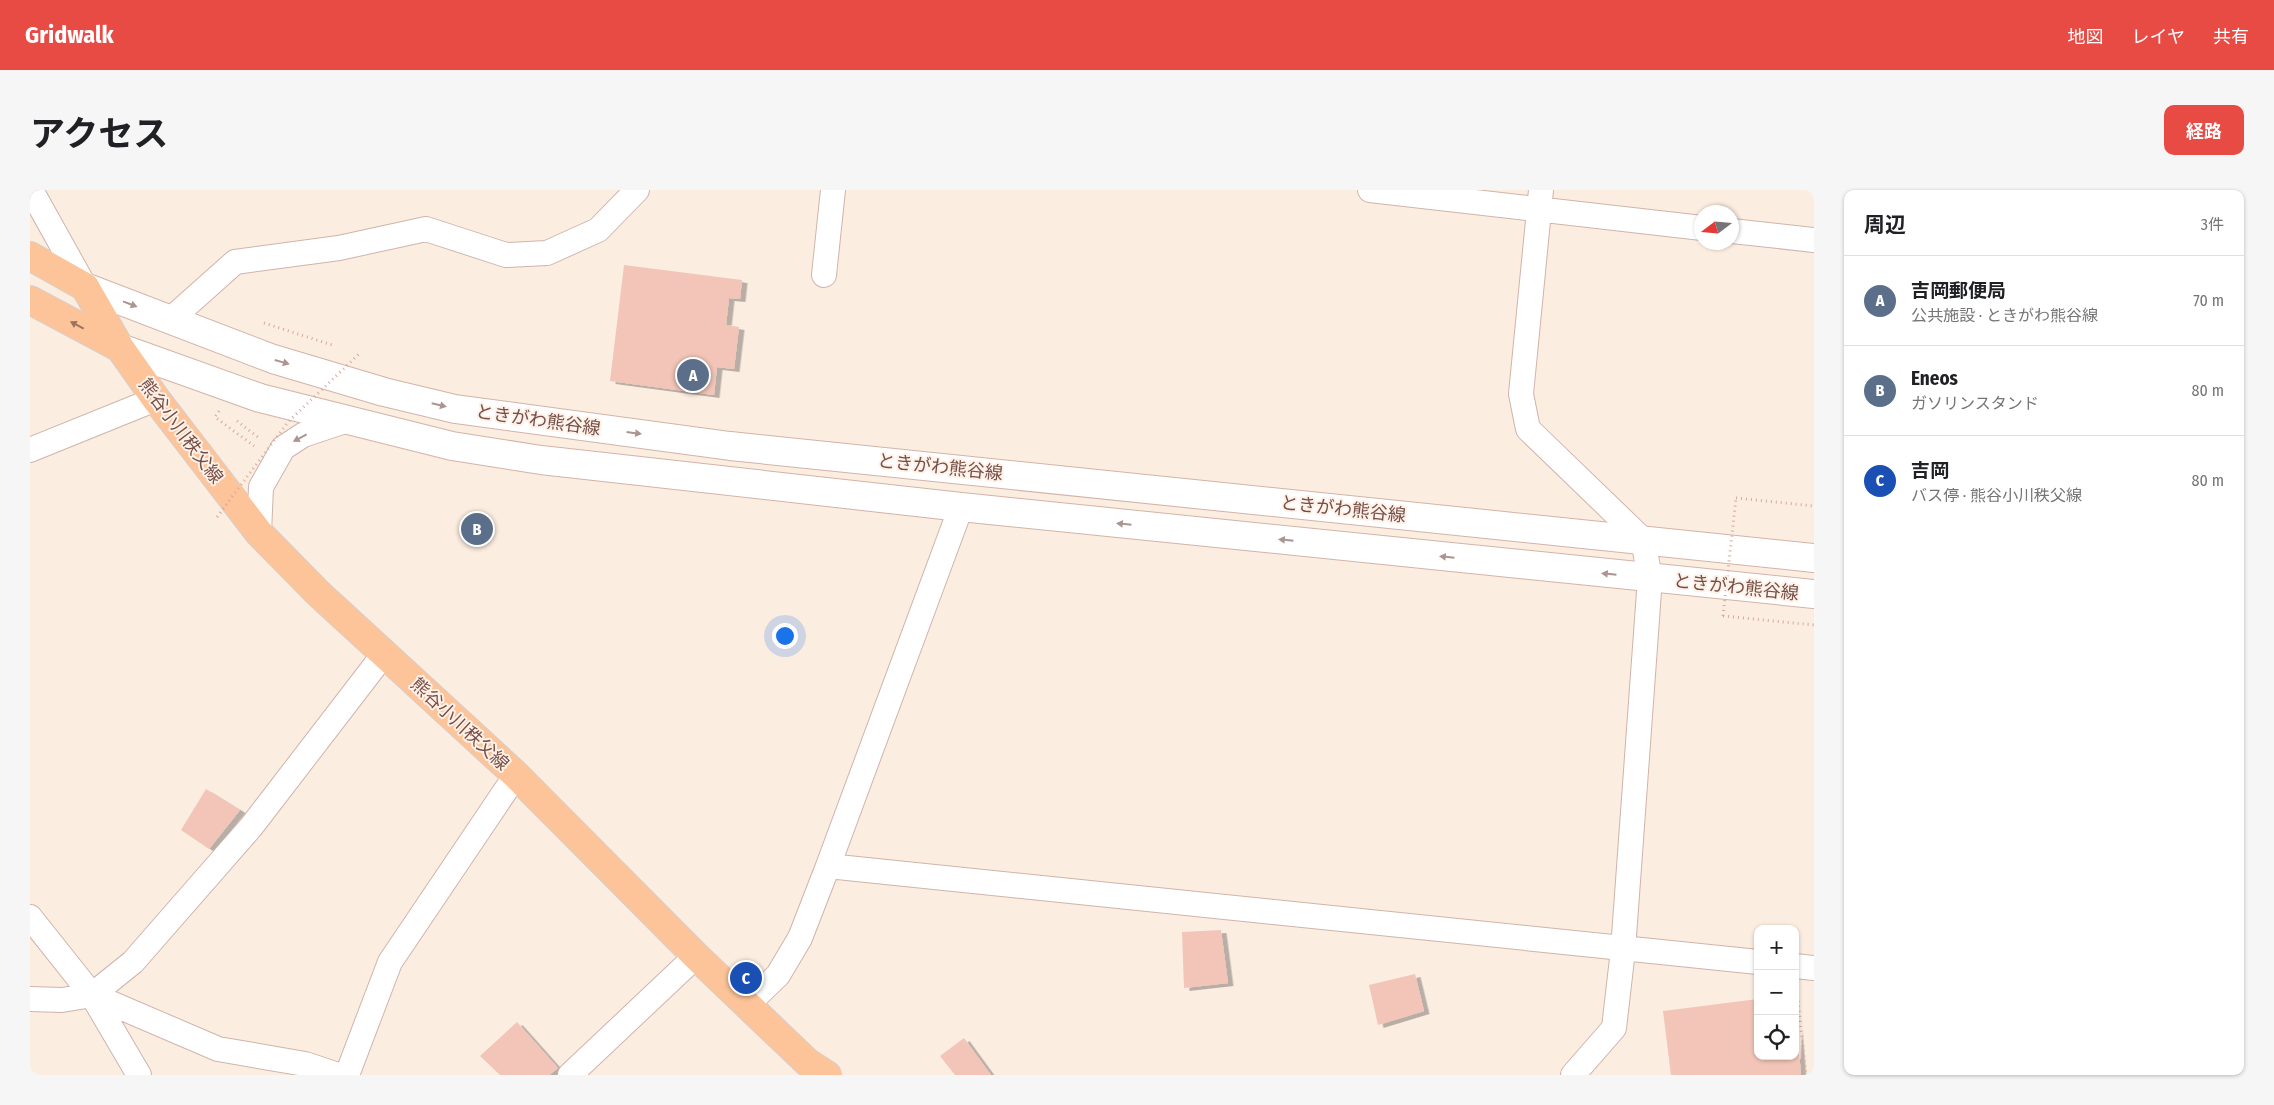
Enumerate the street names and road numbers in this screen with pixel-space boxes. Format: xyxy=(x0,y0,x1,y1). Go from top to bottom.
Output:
street label: 熊谷小川秩父線 xyxy=(134,374,228,488)
street label: ときがわ熊谷線 xyxy=(474,400,602,440)
street label: ときがわ熊谷線 xyxy=(876,449,1004,485)
street label: ときがわ熊谷線 xyxy=(1279,491,1407,527)
street label: ときがわ熊谷線 xyxy=(1672,569,1800,605)
street label: 熊谷小川秩父線 xyxy=(406,673,514,775)

